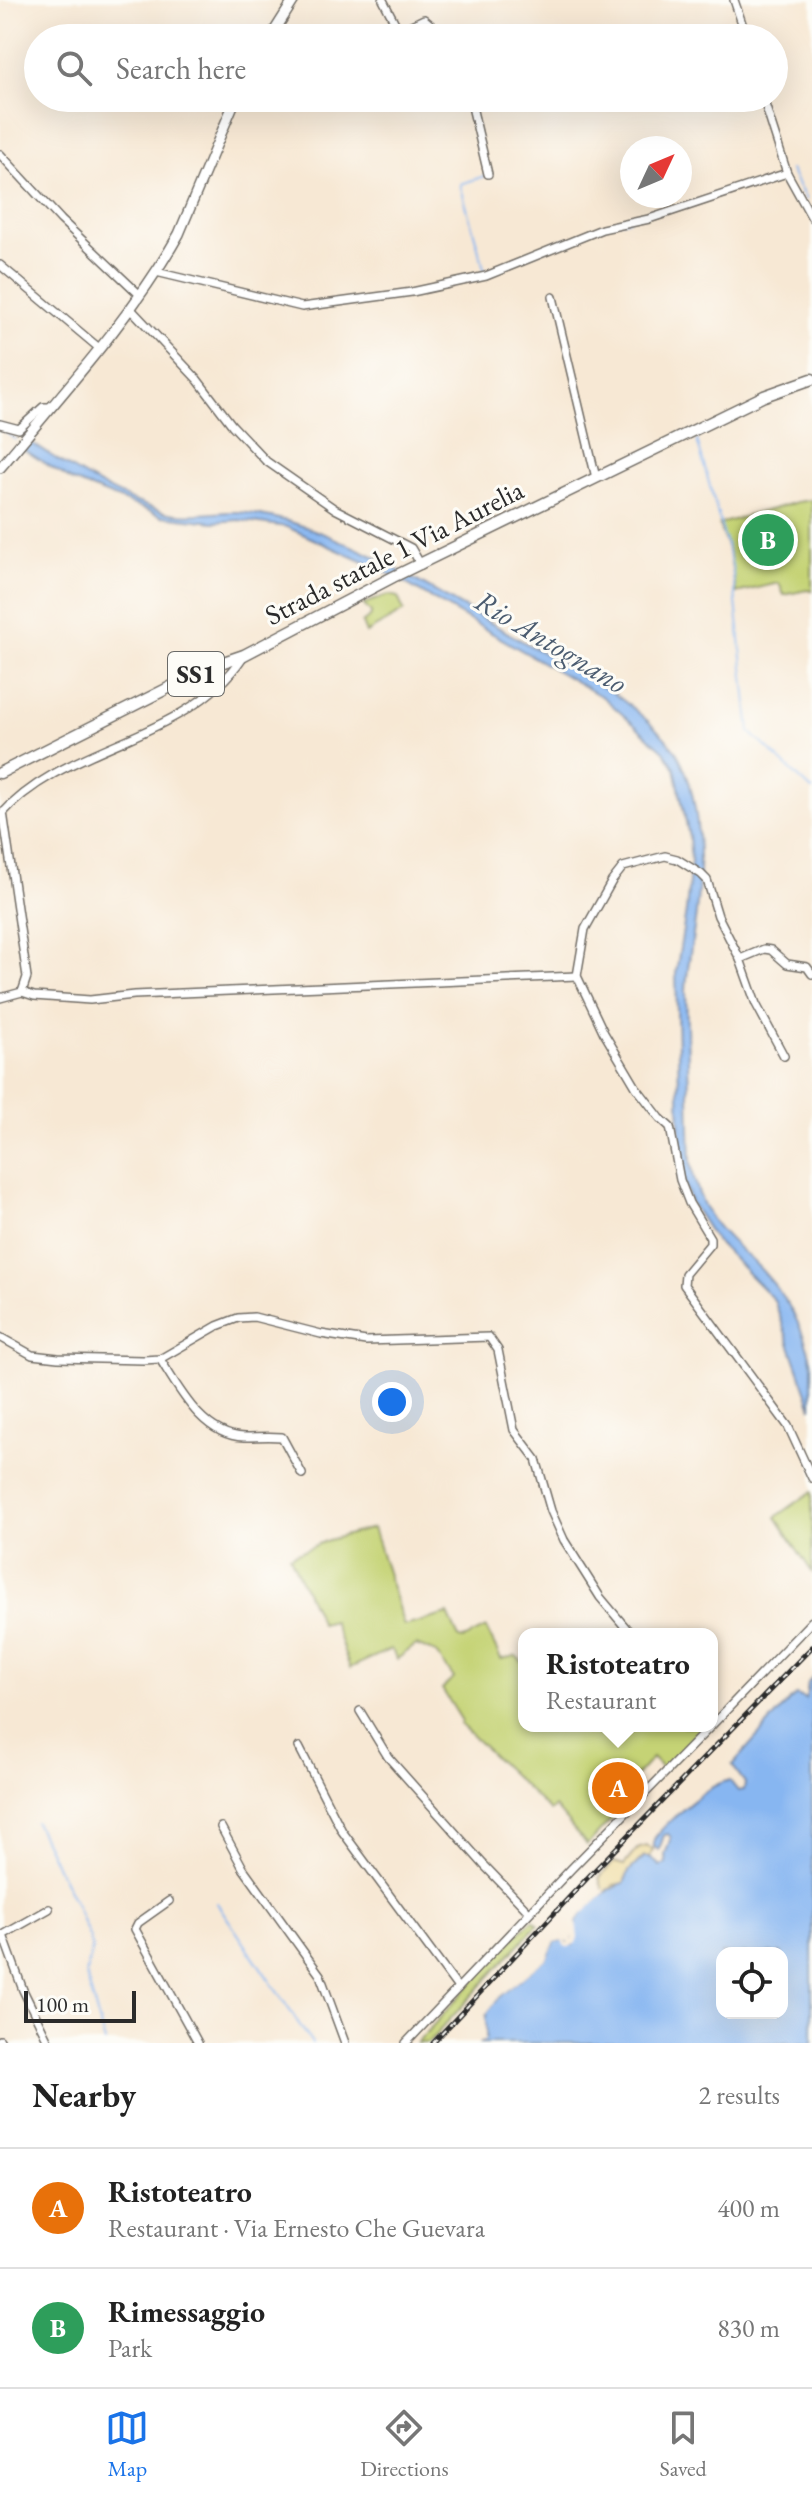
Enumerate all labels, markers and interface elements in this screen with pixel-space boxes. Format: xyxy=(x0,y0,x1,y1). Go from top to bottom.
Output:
search box xyxy=(24,24,788,112)
icon: search xyxy=(52,46,96,90)
text: Search here xyxy=(116,49,246,88)
north arrow xyxy=(620,136,692,208)
street label: Strada statale 1 Via Aurelia xyxy=(259,471,530,633)
pin: B xyxy=(742,510,794,570)
water label: Rio Antognano xyxy=(468,581,635,702)
road number: SS1 xyxy=(168,652,224,696)
your location xyxy=(372,1382,412,1422)
popup xyxy=(518,1628,718,1732)
text: Ristoteatro xyxy=(546,1644,690,1683)
text: Restaurant xyxy=(546,1683,656,1717)
pin: A xyxy=(592,1758,644,1818)
map controls xyxy=(716,1947,788,2019)
button: locate xyxy=(716,1947,788,2019)
scale bar xyxy=(24,1987,136,2023)
text: 100 m xyxy=(36,1990,89,2019)
text: Nearby xyxy=(32,2073,136,2117)
text: 2 results xyxy=(699,2078,780,2112)
text: Ristoteatro xyxy=(108,2172,252,2211)
text: A xyxy=(49,2191,67,2225)
text: 400 m xyxy=(717,2191,780,2225)
text: Restaurant · Via Ernesto Che Guevara xyxy=(108,2211,485,2245)
text: Rimessaggio xyxy=(108,2292,265,2331)
text: B xyxy=(50,2311,66,2345)
text: 830 m xyxy=(717,2311,780,2345)
text: Park xyxy=(108,2331,152,2365)
tab: Map xyxy=(105,2406,149,2483)
tab: Directions xyxy=(360,2406,449,2483)
tab: Saved xyxy=(659,2406,707,2483)

